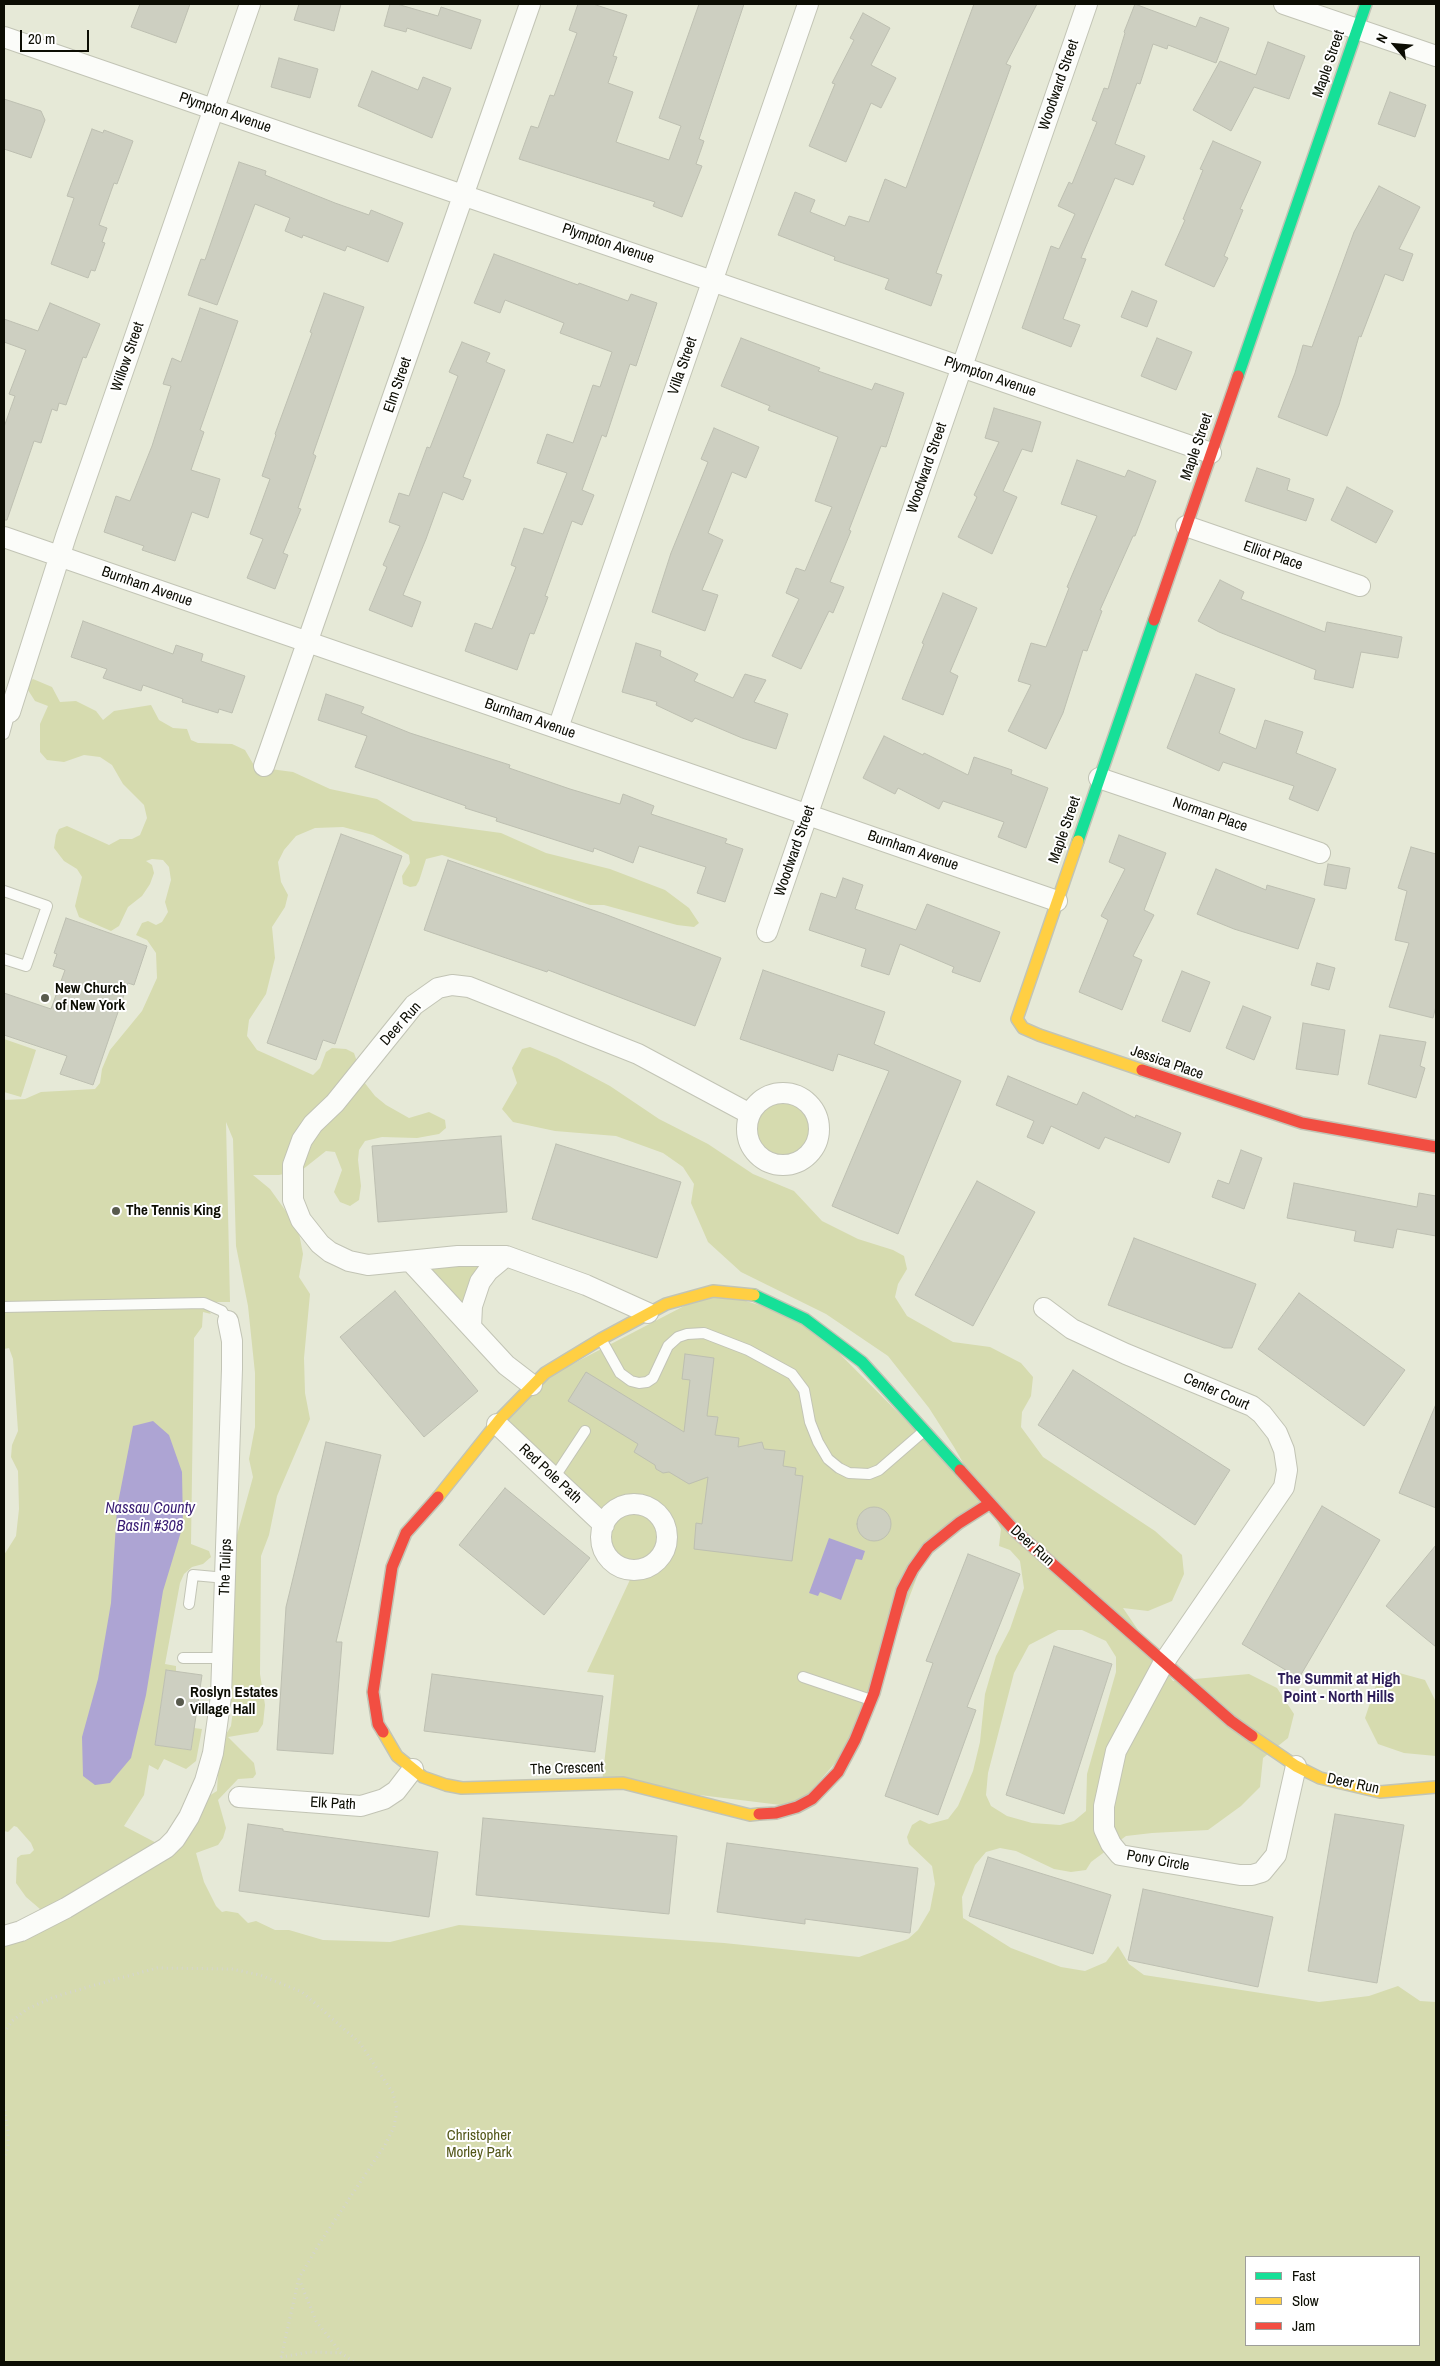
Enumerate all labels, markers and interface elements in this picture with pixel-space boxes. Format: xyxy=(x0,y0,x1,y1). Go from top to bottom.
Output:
scale bar xyxy=(22,20,91,52)
north arrow xyxy=(1370,20,1420,70)
text: 20 m xyxy=(28,28,55,49)
street label: Maple Street xyxy=(1309,28,1349,100)
text: N xyxy=(1372,30,1392,46)
street label: Woodward Street xyxy=(1035,37,1083,133)
street label: Plympton Avenue xyxy=(177,89,273,137)
street label: Plympton Avenue xyxy=(560,220,656,268)
street label: Willow Street xyxy=(108,320,148,394)
street label: Villa Street xyxy=(665,335,701,397)
street label: Plympton Avenue xyxy=(942,353,1038,401)
street label: Elm Street xyxy=(380,355,416,415)
street label: Maple Street xyxy=(1177,411,1217,483)
street label: Woodward Street xyxy=(903,420,951,516)
street label: Elliot Place xyxy=(1241,537,1305,575)
street label: Burnham Avenue xyxy=(99,563,195,611)
street label: Burnham Avenue xyxy=(482,695,578,743)
street label: Maple Street xyxy=(1045,794,1085,866)
street label: Norman Place xyxy=(1170,794,1250,836)
street label: Woodward Street xyxy=(771,803,819,899)
street label: Burnham Avenue xyxy=(865,827,961,875)
place label: New Church of New York xyxy=(55,980,127,1015)
marker: New Church of New York xyxy=(39,992,51,1004)
street label: Deer Run xyxy=(377,998,425,1050)
street label: Jessica Place xyxy=(1128,1042,1206,1084)
place label: The Tennis King xyxy=(126,1202,221,1220)
marker: The Tennis King xyxy=(110,1205,122,1217)
street label: Center Court xyxy=(1180,1369,1252,1415)
street label: Red Pole Path xyxy=(515,1440,585,1508)
water label: Nassau County Basin #308 xyxy=(105,1499,195,1537)
street label: Deer Run xyxy=(1006,1522,1058,1570)
street label: The Tulips xyxy=(216,1538,236,1596)
district label: The Summit at High Point - North Hills xyxy=(1277,1670,1401,1708)
place label: Roslyn Estates Village Hall xyxy=(190,1684,278,1719)
marker: Roslyn Estates Village Hall xyxy=(174,1696,186,1708)
street label: The Crescent xyxy=(530,1759,604,1779)
street label: Deer Run xyxy=(1325,1770,1381,1798)
street label: Elk Path xyxy=(310,1794,356,1814)
street label: Pony Circle xyxy=(1125,1847,1191,1875)
park label: Christopher Morley Park xyxy=(446,2127,512,2162)
legend xyxy=(1245,2256,1420,2346)
text: Fast xyxy=(1292,2265,1315,2286)
text: Slow xyxy=(1292,2290,1319,2311)
text: Jam xyxy=(1292,2315,1315,2336)

